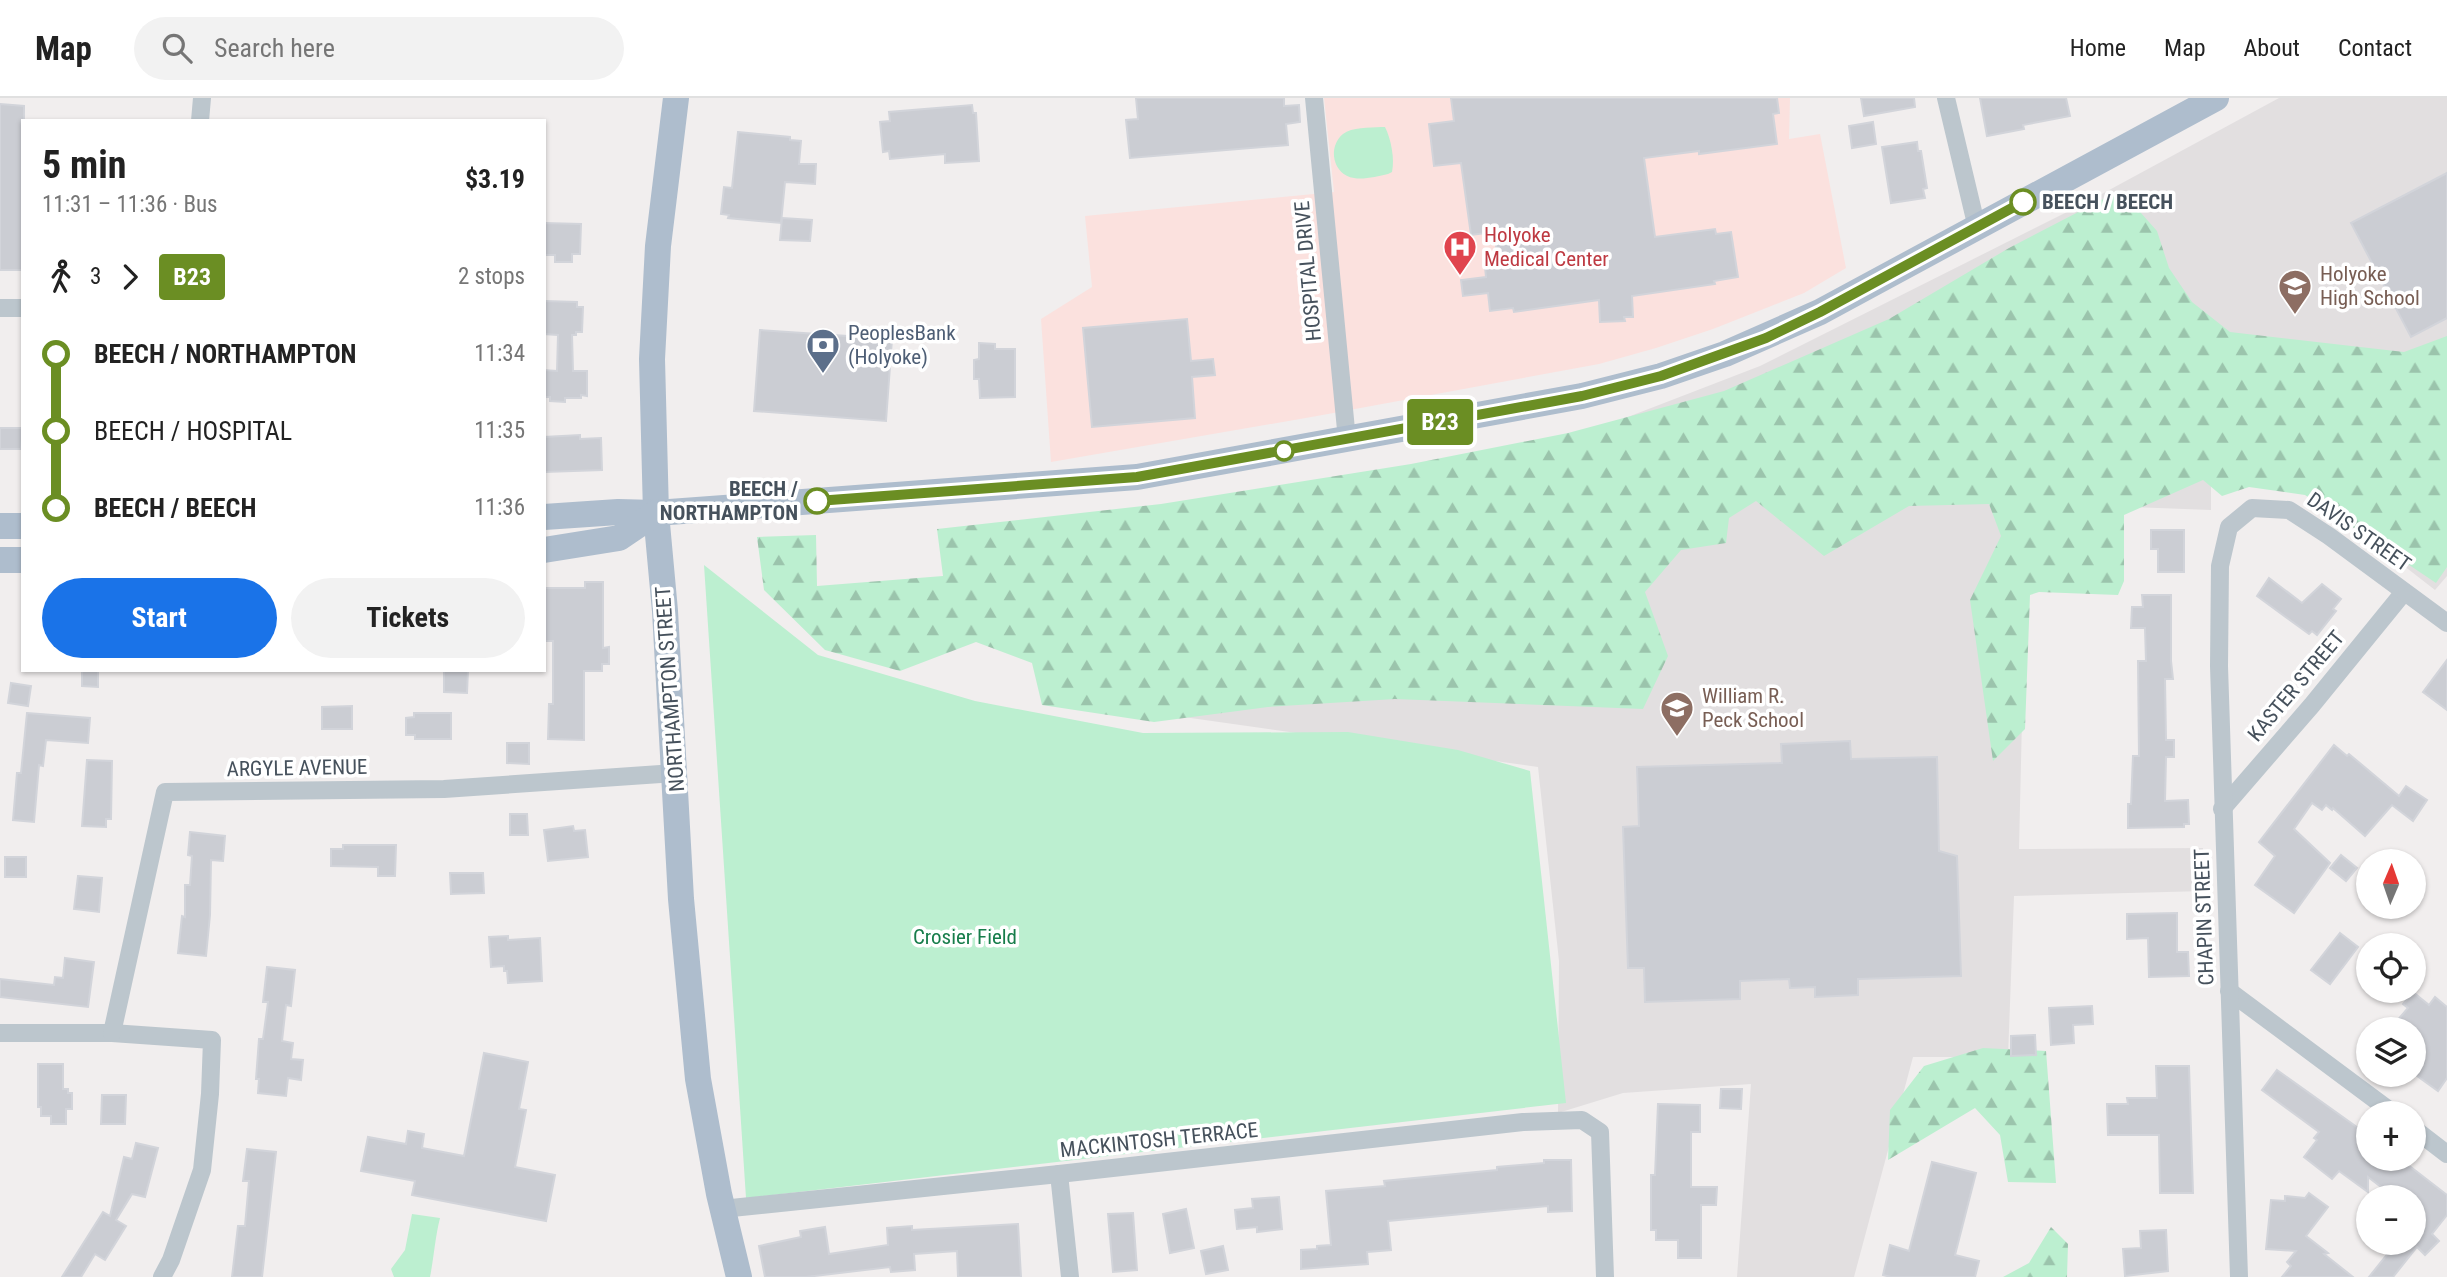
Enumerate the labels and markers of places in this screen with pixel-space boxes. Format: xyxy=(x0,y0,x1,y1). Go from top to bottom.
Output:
marker: BEECH / BEECH xyxy=(2010,189,2036,215)
place label: BEECH / BEECH xyxy=(2042,190,2173,214)
place label: Holyoke Medical Center xyxy=(1484,223,1609,271)
hospital icon: Holyoke Medical Center xyxy=(1441,228,1479,277)
place label: Holyoke High School xyxy=(2320,262,2420,310)
school or university icon: Holyoke High School xyxy=(2276,267,2314,316)
place label: PeoplesBank (Holyoke) xyxy=(848,321,956,369)
bank icon: PeoplesBank (Holyoke) xyxy=(804,326,842,375)
unlabelled marker xyxy=(1274,441,1294,461)
place label: BEECH / NORTHAMPTON xyxy=(660,477,798,525)
marker: BEECH / NORTHAMPTON xyxy=(804,488,830,514)
place label: William R. Peck School xyxy=(1702,684,1804,732)
school or university icon: William R. Peck School xyxy=(1658,689,1696,738)

